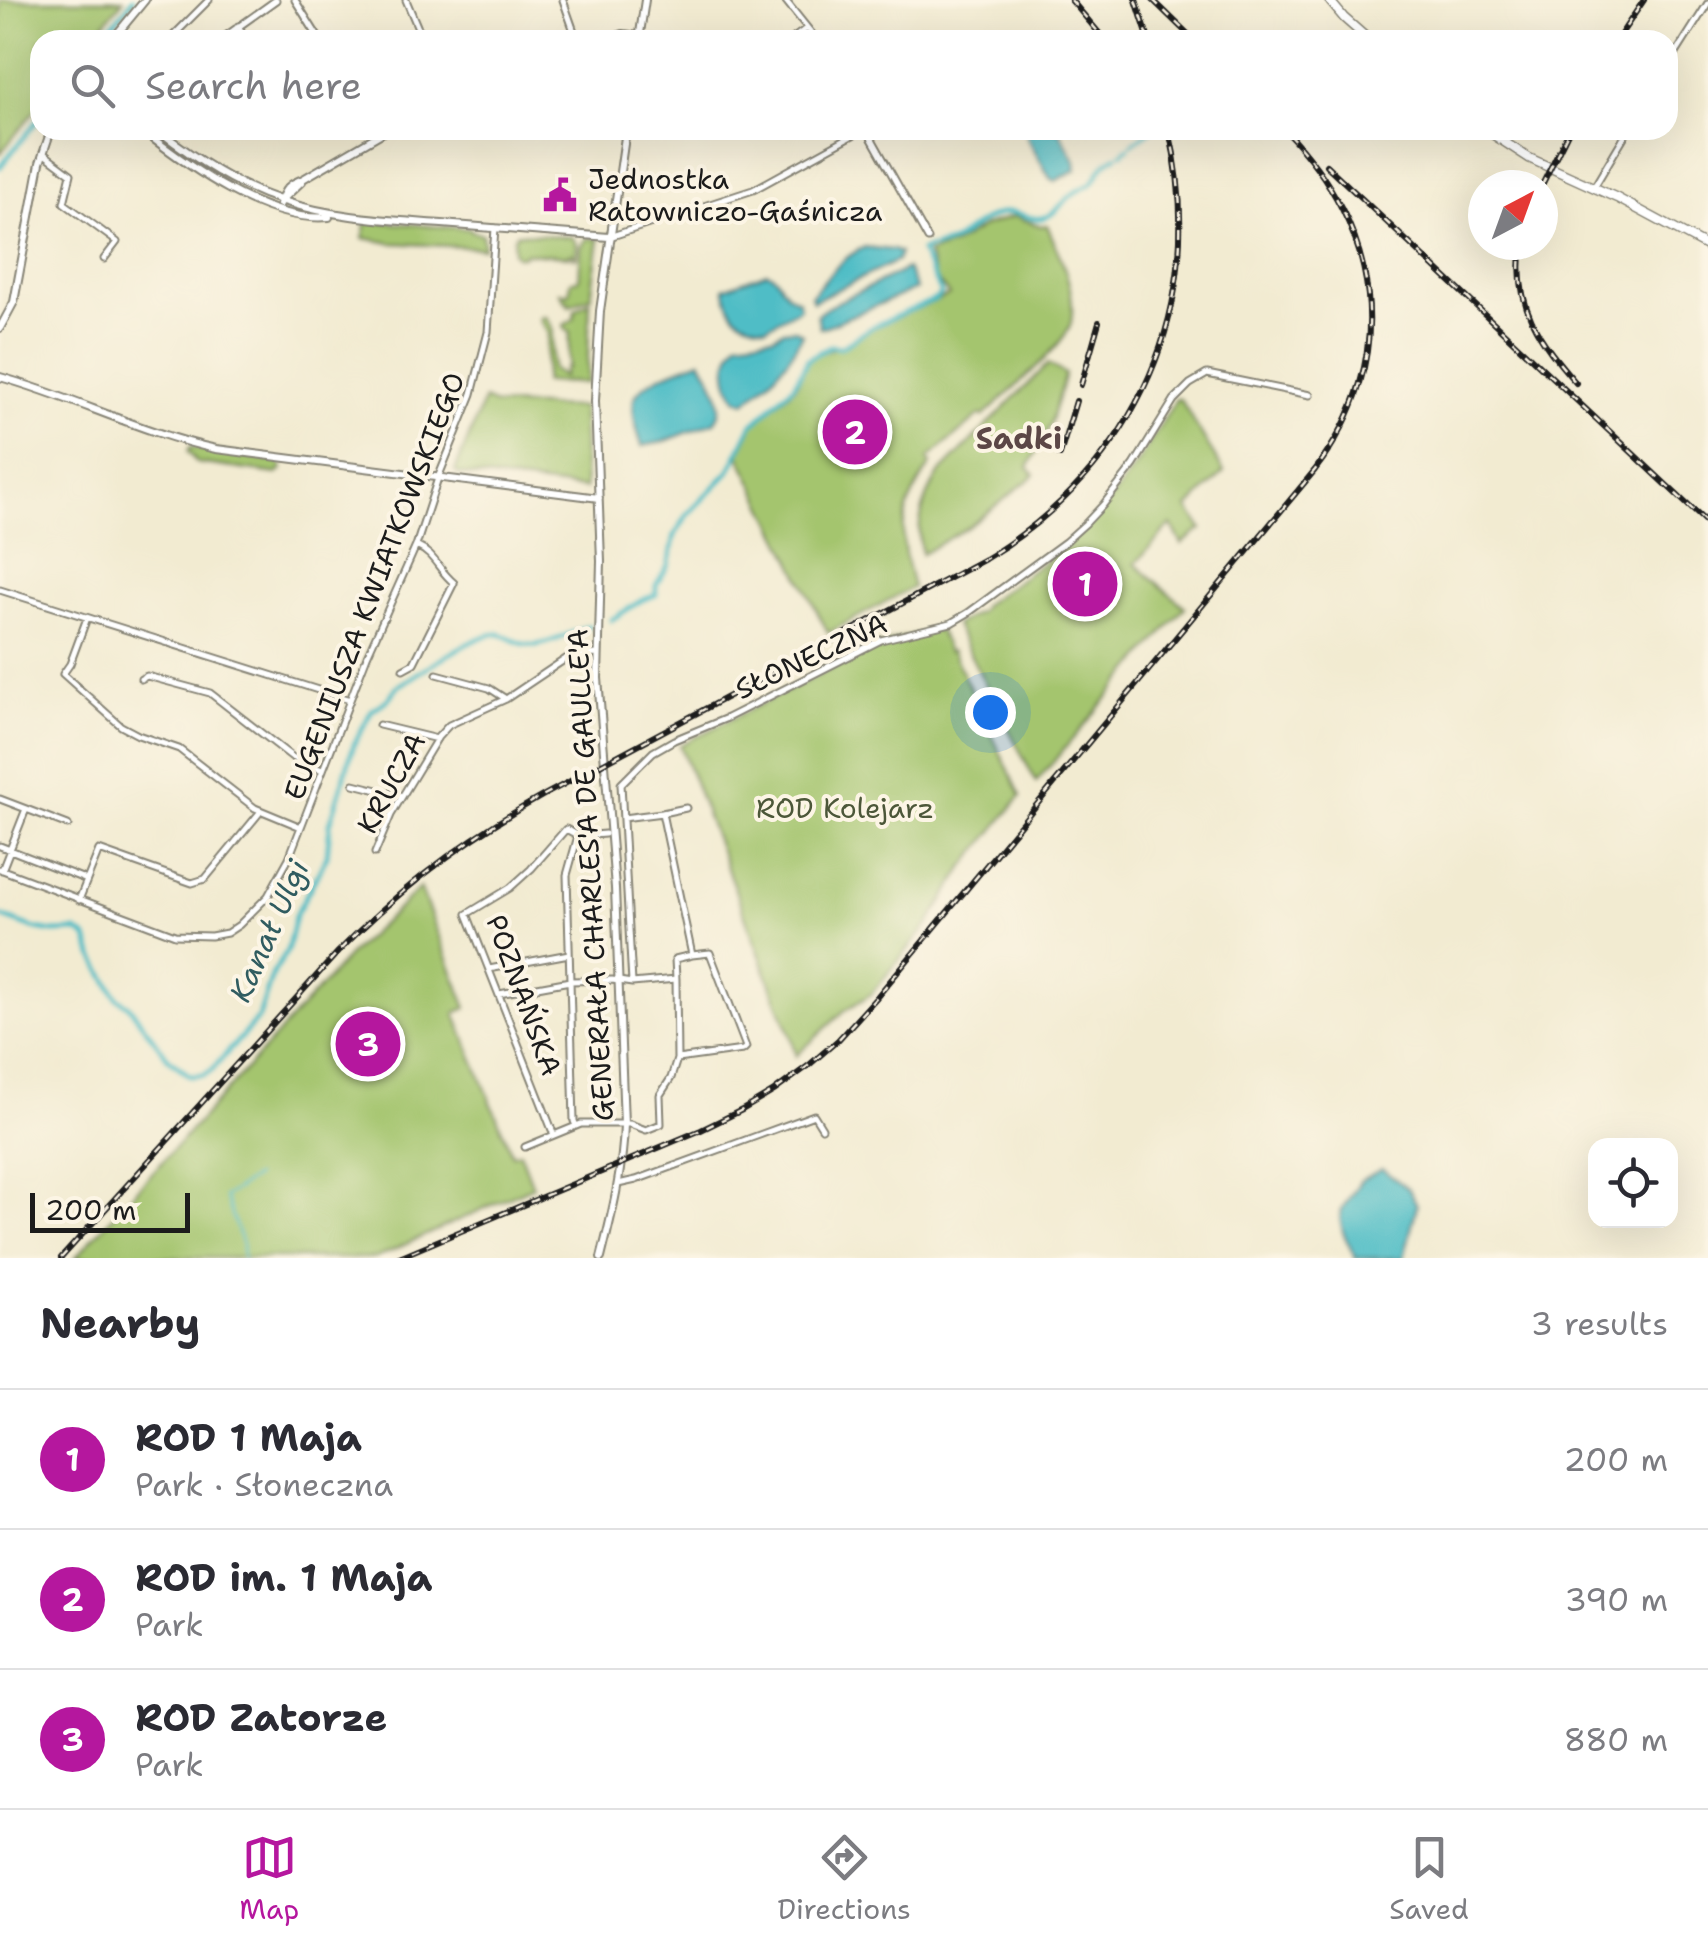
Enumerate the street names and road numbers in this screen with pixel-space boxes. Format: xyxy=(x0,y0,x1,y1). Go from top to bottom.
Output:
street label: EUGENIUSZA KWIATKOWSKIEGO xyxy=(275,367,473,805)
street label: SŁONECZNA xyxy=(729,604,893,708)
street label: GENERAŁA CHARLES'A DE GAULLE'A xyxy=(558,628,622,1122)
street label: KRUCZA xyxy=(348,726,434,840)
street label: POZNAŃSKA xyxy=(477,909,571,1081)

